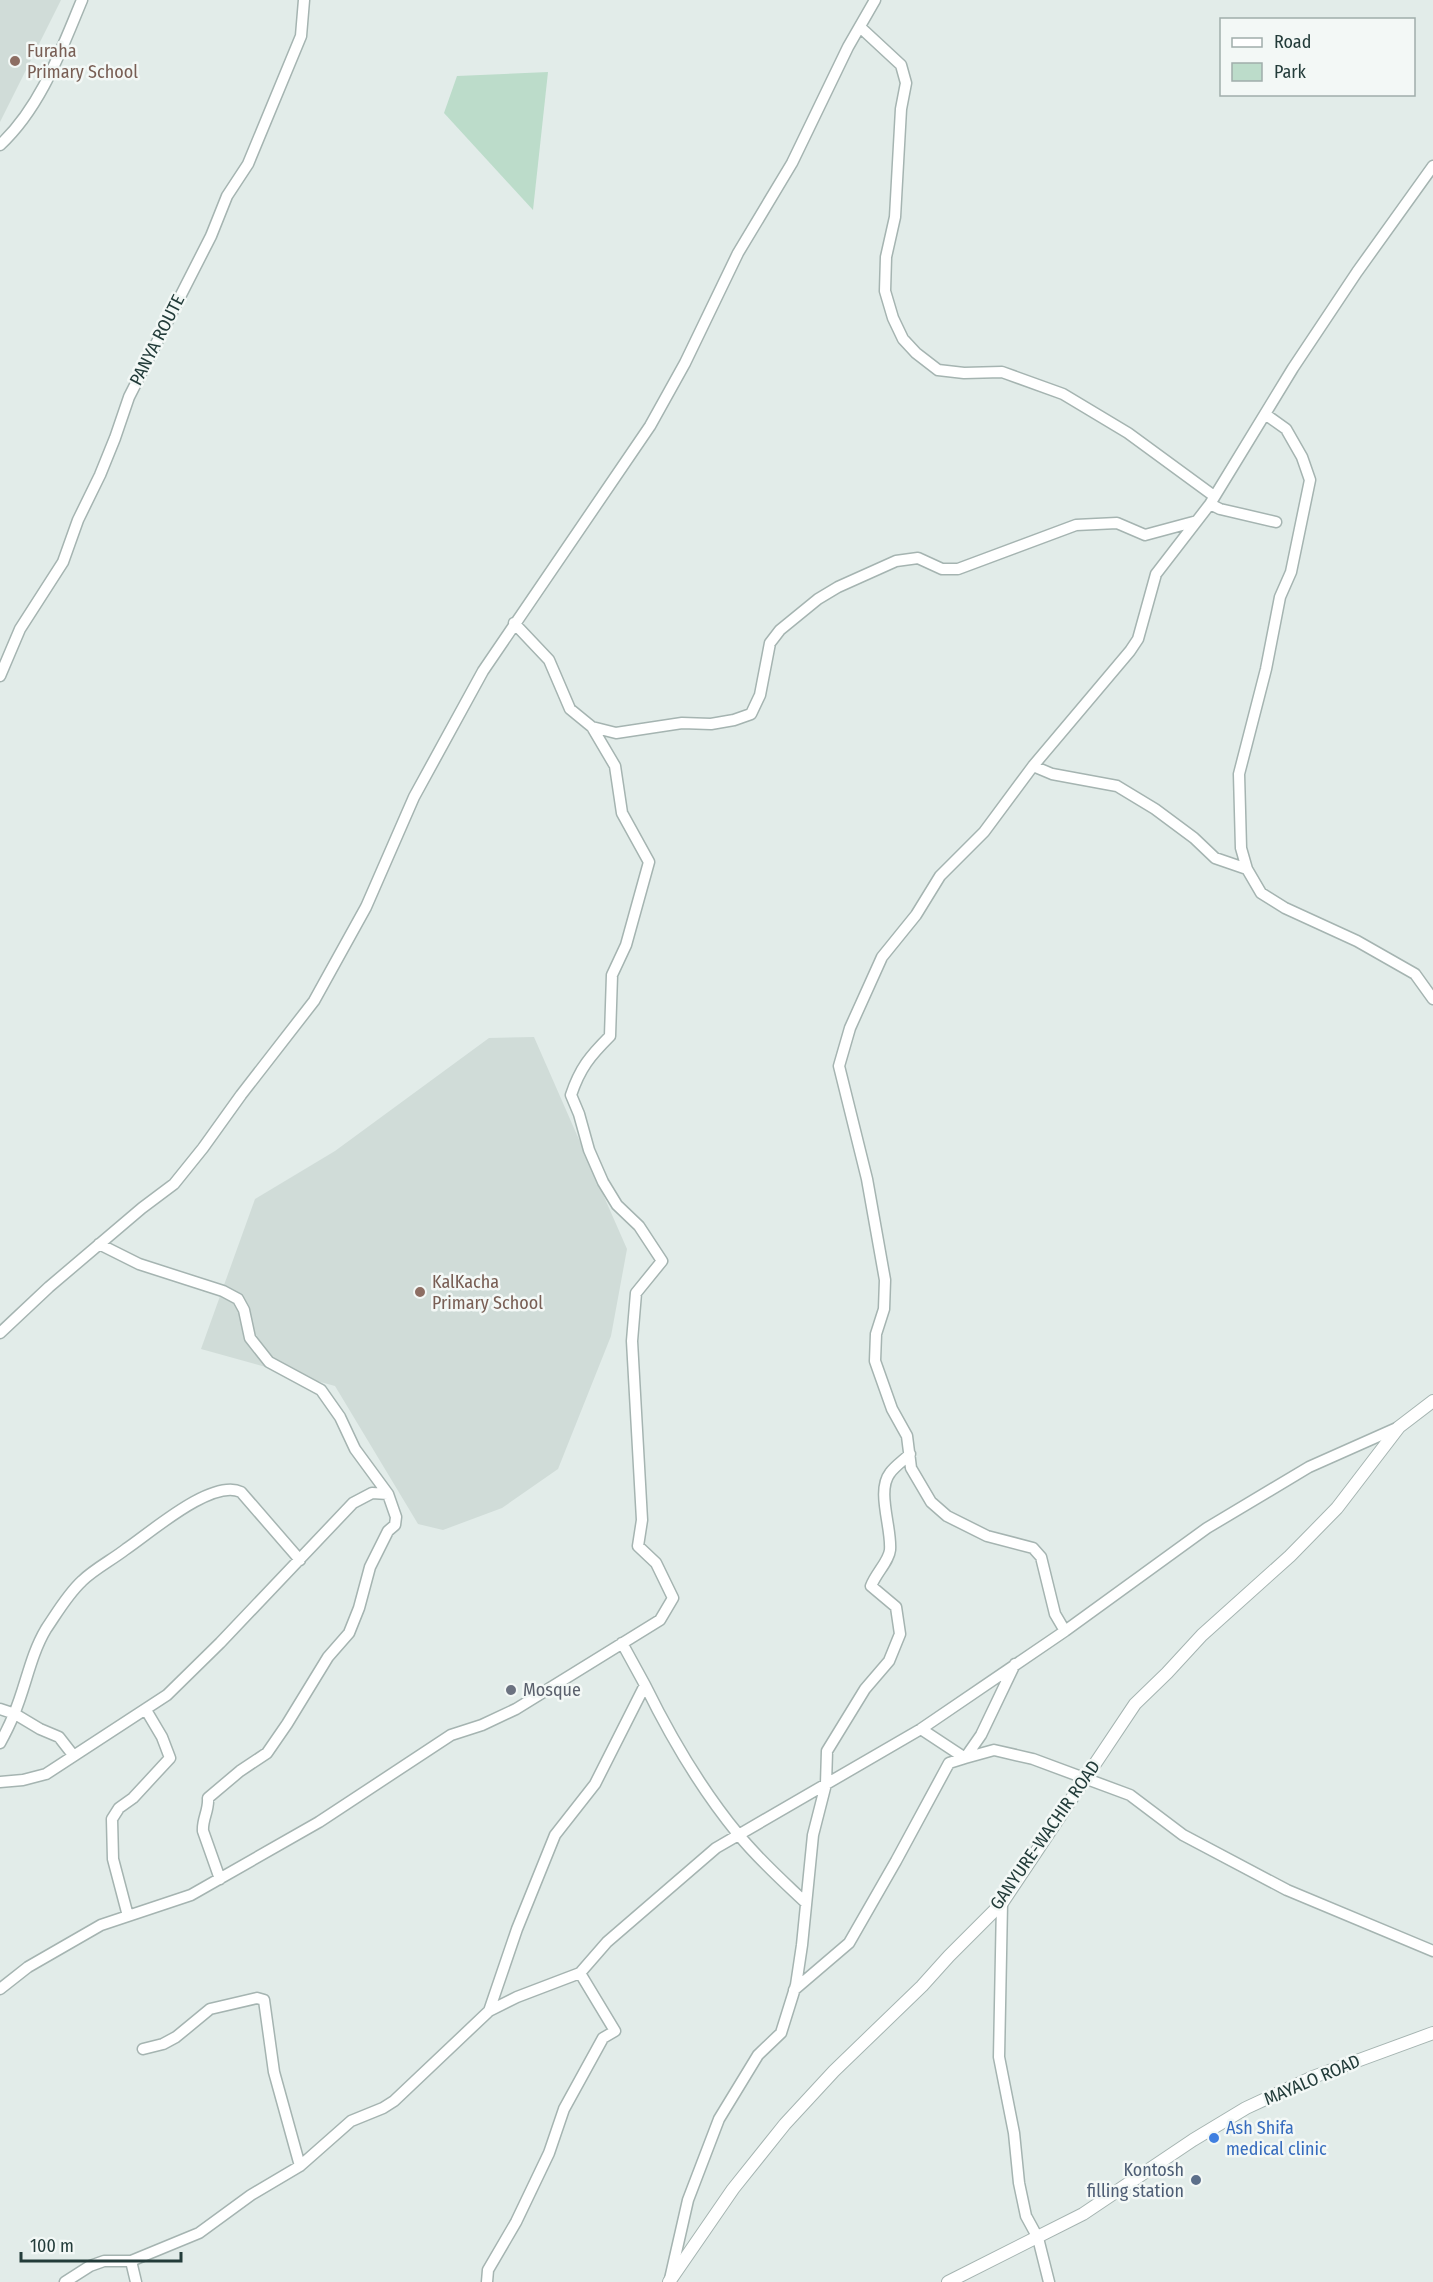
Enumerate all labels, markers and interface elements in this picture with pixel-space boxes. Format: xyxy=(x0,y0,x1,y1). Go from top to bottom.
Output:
legend xyxy=(1220,18,1415,96)
text: Road xyxy=(1274,31,1311,53)
place label: Furaha Primary School xyxy=(27,40,138,83)
marker: Furaha Primary School xyxy=(8,54,22,68)
text: Park xyxy=(1274,61,1307,83)
street label: PANYA ROUTE xyxy=(125,291,189,389)
place label: KalKacha Primary School xyxy=(432,1271,543,1314)
marker: KalKacha Primary School xyxy=(413,1285,427,1299)
place label: Mosque xyxy=(523,1679,581,1701)
marker: Mosque xyxy=(504,1683,518,1697)
street label: GANYURE-WACHIR ROAD xyxy=(985,1756,1105,1914)
street label: MAYALO ROAD xyxy=(1261,2050,1363,2110)
place label: Ash Shifa medical clinic xyxy=(1226,2117,1327,2160)
marker: Ash Shifa medical clinic xyxy=(1207,2131,1221,2145)
place label: Kontosh filling station xyxy=(1087,2159,1184,2202)
marker: Kontosh filling station xyxy=(1189,2173,1203,2187)
scale bar xyxy=(21,2225,182,2263)
text: 100 m xyxy=(30,2235,74,2257)

